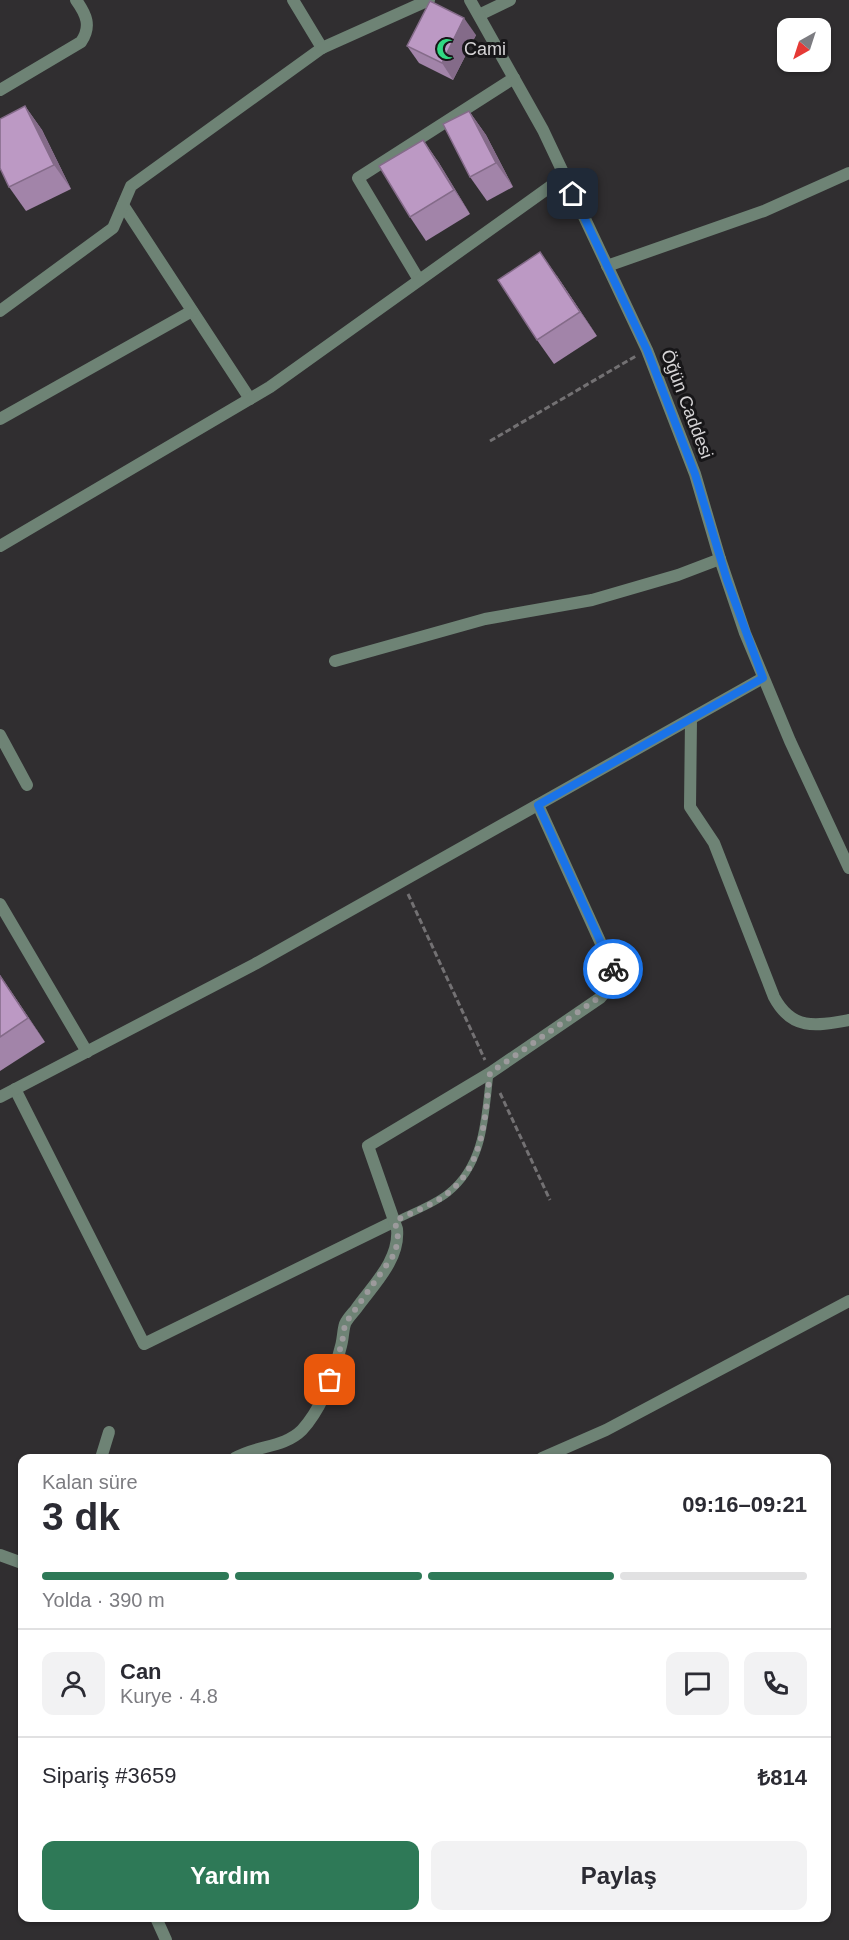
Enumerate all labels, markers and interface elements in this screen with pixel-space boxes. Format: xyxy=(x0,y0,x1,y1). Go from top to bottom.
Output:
north arrow xyxy=(777,18,831,72)
map controls xyxy=(777,18,831,72)
mosque icon: Cami xyxy=(435,37,459,61)
place label: Cami xyxy=(464,39,506,59)
pin xyxy=(547,168,598,219)
icon: home xyxy=(556,177,589,210)
street label: Öğün Caddesi xyxy=(657,347,717,461)
courier xyxy=(583,939,643,999)
icon: bike xyxy=(597,953,630,986)
pin xyxy=(304,1354,355,1405)
icon: bag xyxy=(313,1363,346,1396)
text: Kalan süre xyxy=(42,1471,138,1493)
text: 09:16–09:21 xyxy=(682,1492,807,1517)
text: 3 dk xyxy=(42,1495,120,1538)
text: Yolda · 390 m xyxy=(42,1589,165,1611)
button: person xyxy=(42,1652,105,1715)
button: chat xyxy=(666,1652,729,1715)
button: phone xyxy=(744,1652,807,1715)
text: Can xyxy=(120,1659,162,1684)
text: Kurye · 4.8 xyxy=(120,1685,218,1707)
text: Sipariş #3659 xyxy=(42,1763,177,1788)
text: ₺814 xyxy=(758,1765,807,1790)
button: Yardım xyxy=(42,1841,419,1910)
button: Paylaş xyxy=(431,1841,807,1910)

